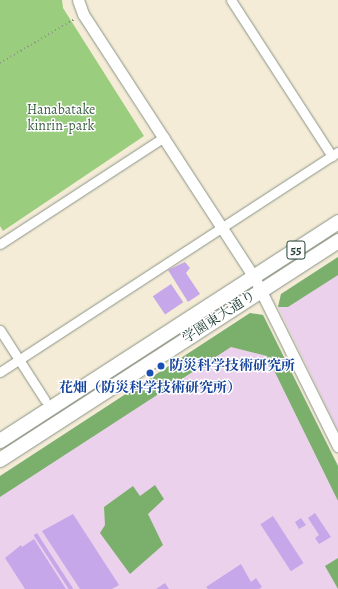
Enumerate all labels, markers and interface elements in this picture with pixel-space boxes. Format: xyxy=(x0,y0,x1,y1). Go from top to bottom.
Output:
park label: Hanabatake kinrin-park xyxy=(27,102,95,134)
road number: 55 xyxy=(286,239,306,261)
street label: 学園東大通り xyxy=(179,287,259,347)
place label: 防災科学技術研究所 xyxy=(169,358,295,374)
marker: 防災科学技術研究所 xyxy=(156,361,166,371)
marker: 花畑（防災科学技術研究所） xyxy=(145,368,155,378)
place label: 花畑（防災科学技術研究所） xyxy=(59,380,241,396)

